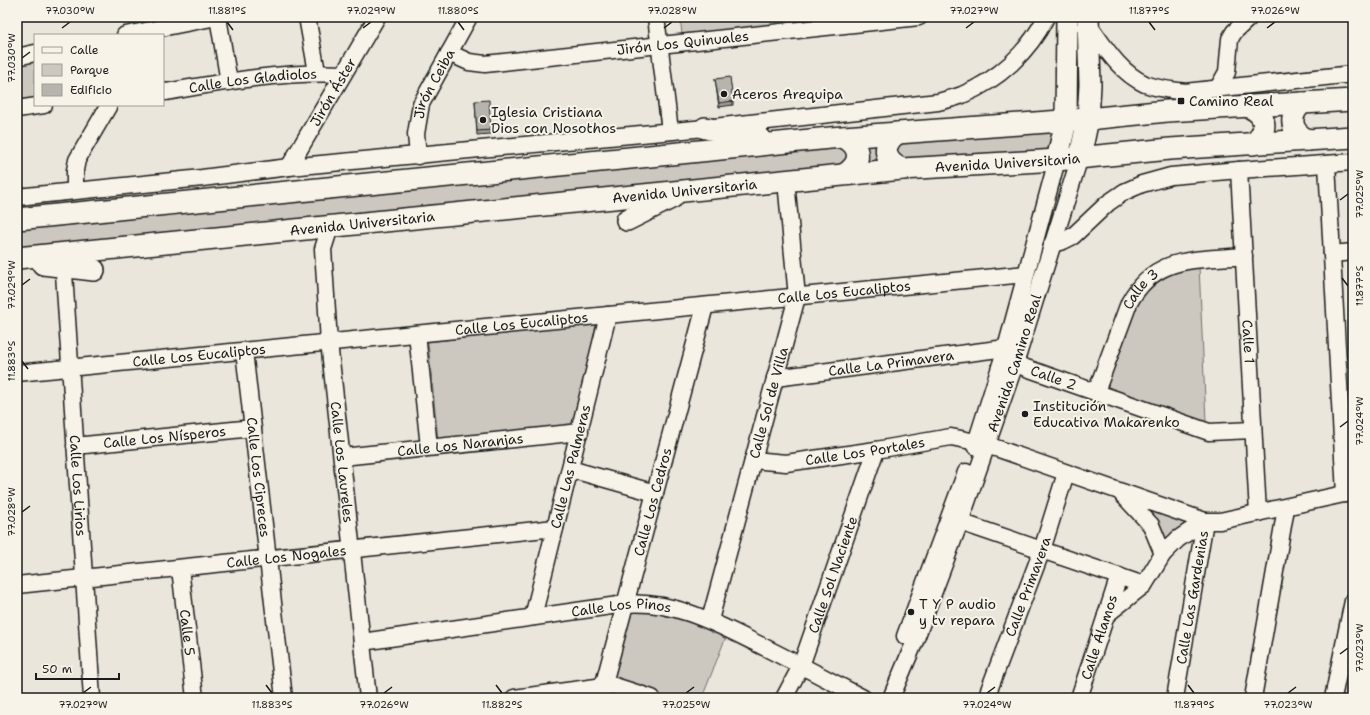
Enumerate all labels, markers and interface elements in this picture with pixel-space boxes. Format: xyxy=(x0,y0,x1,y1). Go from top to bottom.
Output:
text: 77.030°W xyxy=(45,4,95,17)
text: 11.881°S xyxy=(208,4,247,17)
text: 77.029°W xyxy=(346,4,396,17)
text: 11.880°S xyxy=(437,4,479,17)
text: 77.028°W xyxy=(647,4,697,17)
text: 77.027°W xyxy=(949,4,999,17)
text: 11.877°S xyxy=(1129,4,1170,17)
text: 77.026°W xyxy=(1250,4,1300,17)
street label: Jirón Los Quinuales xyxy=(616,26,750,59)
text: 77.030°W xyxy=(5,33,18,83)
legend xyxy=(34,34,164,106)
text: Calle xyxy=(70,42,99,58)
street label: Jirón Ceiba xyxy=(410,45,459,120)
street label: Jirón Áster xyxy=(306,54,360,130)
text: Parque xyxy=(70,62,109,78)
street label: Calle Los Gladiolos xyxy=(187,65,317,97)
text: Edificio xyxy=(70,82,112,98)
place label: Aceros Arequipa xyxy=(732,85,843,103)
marker: Aceros Arequipa xyxy=(719,89,729,99)
place label: Camino Real xyxy=(1189,92,1274,110)
marker: Camino Real xyxy=(1176,96,1186,106)
place label: Iglesia Cristiana Dios con Nosothos xyxy=(491,103,616,137)
marker: Iglesia Cristiana Dios con Nosothos xyxy=(478,115,488,125)
street label: Avenida Universitaria xyxy=(934,149,1081,176)
text: 77.025°W xyxy=(1353,169,1366,218)
street label: Avenida Universitaria xyxy=(611,175,758,207)
street label: Avenida Universitaria xyxy=(289,207,436,240)
text: 77.029°W xyxy=(5,260,18,310)
street label: Calle 3 xyxy=(1119,265,1162,312)
text: 11.877°S xyxy=(1353,265,1366,306)
street label: Calle Los Eucaliptos xyxy=(777,276,912,307)
street label: Avenida Camino Real xyxy=(983,291,1046,434)
street label: Calle Los Eucaliptos xyxy=(454,308,589,339)
street label: Calle 1 xyxy=(1238,319,1259,364)
text: 11.883°S xyxy=(5,340,18,381)
street label: Calle Los Eucaliptos xyxy=(132,340,267,371)
street label: Calle Sol de Villa xyxy=(745,345,792,461)
street label: Calle La Primavera xyxy=(827,346,955,380)
street label: Calle 2 xyxy=(1028,361,1079,394)
text: 77.024°W xyxy=(1353,396,1366,446)
place label: Institución Educativa Makarenko xyxy=(1033,397,1180,431)
street label: Calle Los Laureles xyxy=(327,400,358,524)
street label: Calle Las Palmeras xyxy=(546,403,594,531)
marker: Institución Educativa Makarenko xyxy=(1020,409,1030,419)
street label: Calle Los Cipreces xyxy=(243,416,274,538)
street label: Calle Los Nísperos xyxy=(102,422,227,452)
street label: Calle Los Naranjas xyxy=(396,429,524,460)
street label: Calle Los Portales xyxy=(804,433,926,469)
street label: Calle Los Lirios xyxy=(66,434,90,537)
street label: Calle Los Cedros xyxy=(629,446,676,558)
text: 77.028°W xyxy=(5,487,18,537)
street label: Calle Sol Naciente xyxy=(804,514,861,635)
street label: Calle Las Gardenias xyxy=(1172,529,1212,666)
street label: Calle Primavera xyxy=(1001,534,1055,639)
street label: Calle Los Nogales xyxy=(226,541,347,572)
street label: Calle Álamos xyxy=(1077,592,1121,682)
street label: Calle Los Pinos xyxy=(570,594,673,621)
place label: T Y P audio y tv repara xyxy=(919,595,996,629)
marker: T Y P audio y tv repara xyxy=(906,607,916,617)
street label: Calle 5 xyxy=(176,608,199,657)
text: 77.023°W xyxy=(1353,623,1366,673)
scale bar xyxy=(36,655,119,681)
text: 50 m xyxy=(42,661,72,677)
text: 77.027°W xyxy=(58,698,108,711)
text: 11.883°S xyxy=(252,698,293,711)
text: 77.026°W xyxy=(359,698,409,711)
text: 11.882°S xyxy=(482,698,523,711)
text: 77.025°W xyxy=(662,698,711,711)
text: 77.024°W xyxy=(962,698,1012,711)
text: 11.879°S xyxy=(1174,698,1215,711)
text: 77.023°W xyxy=(1263,698,1313,711)

